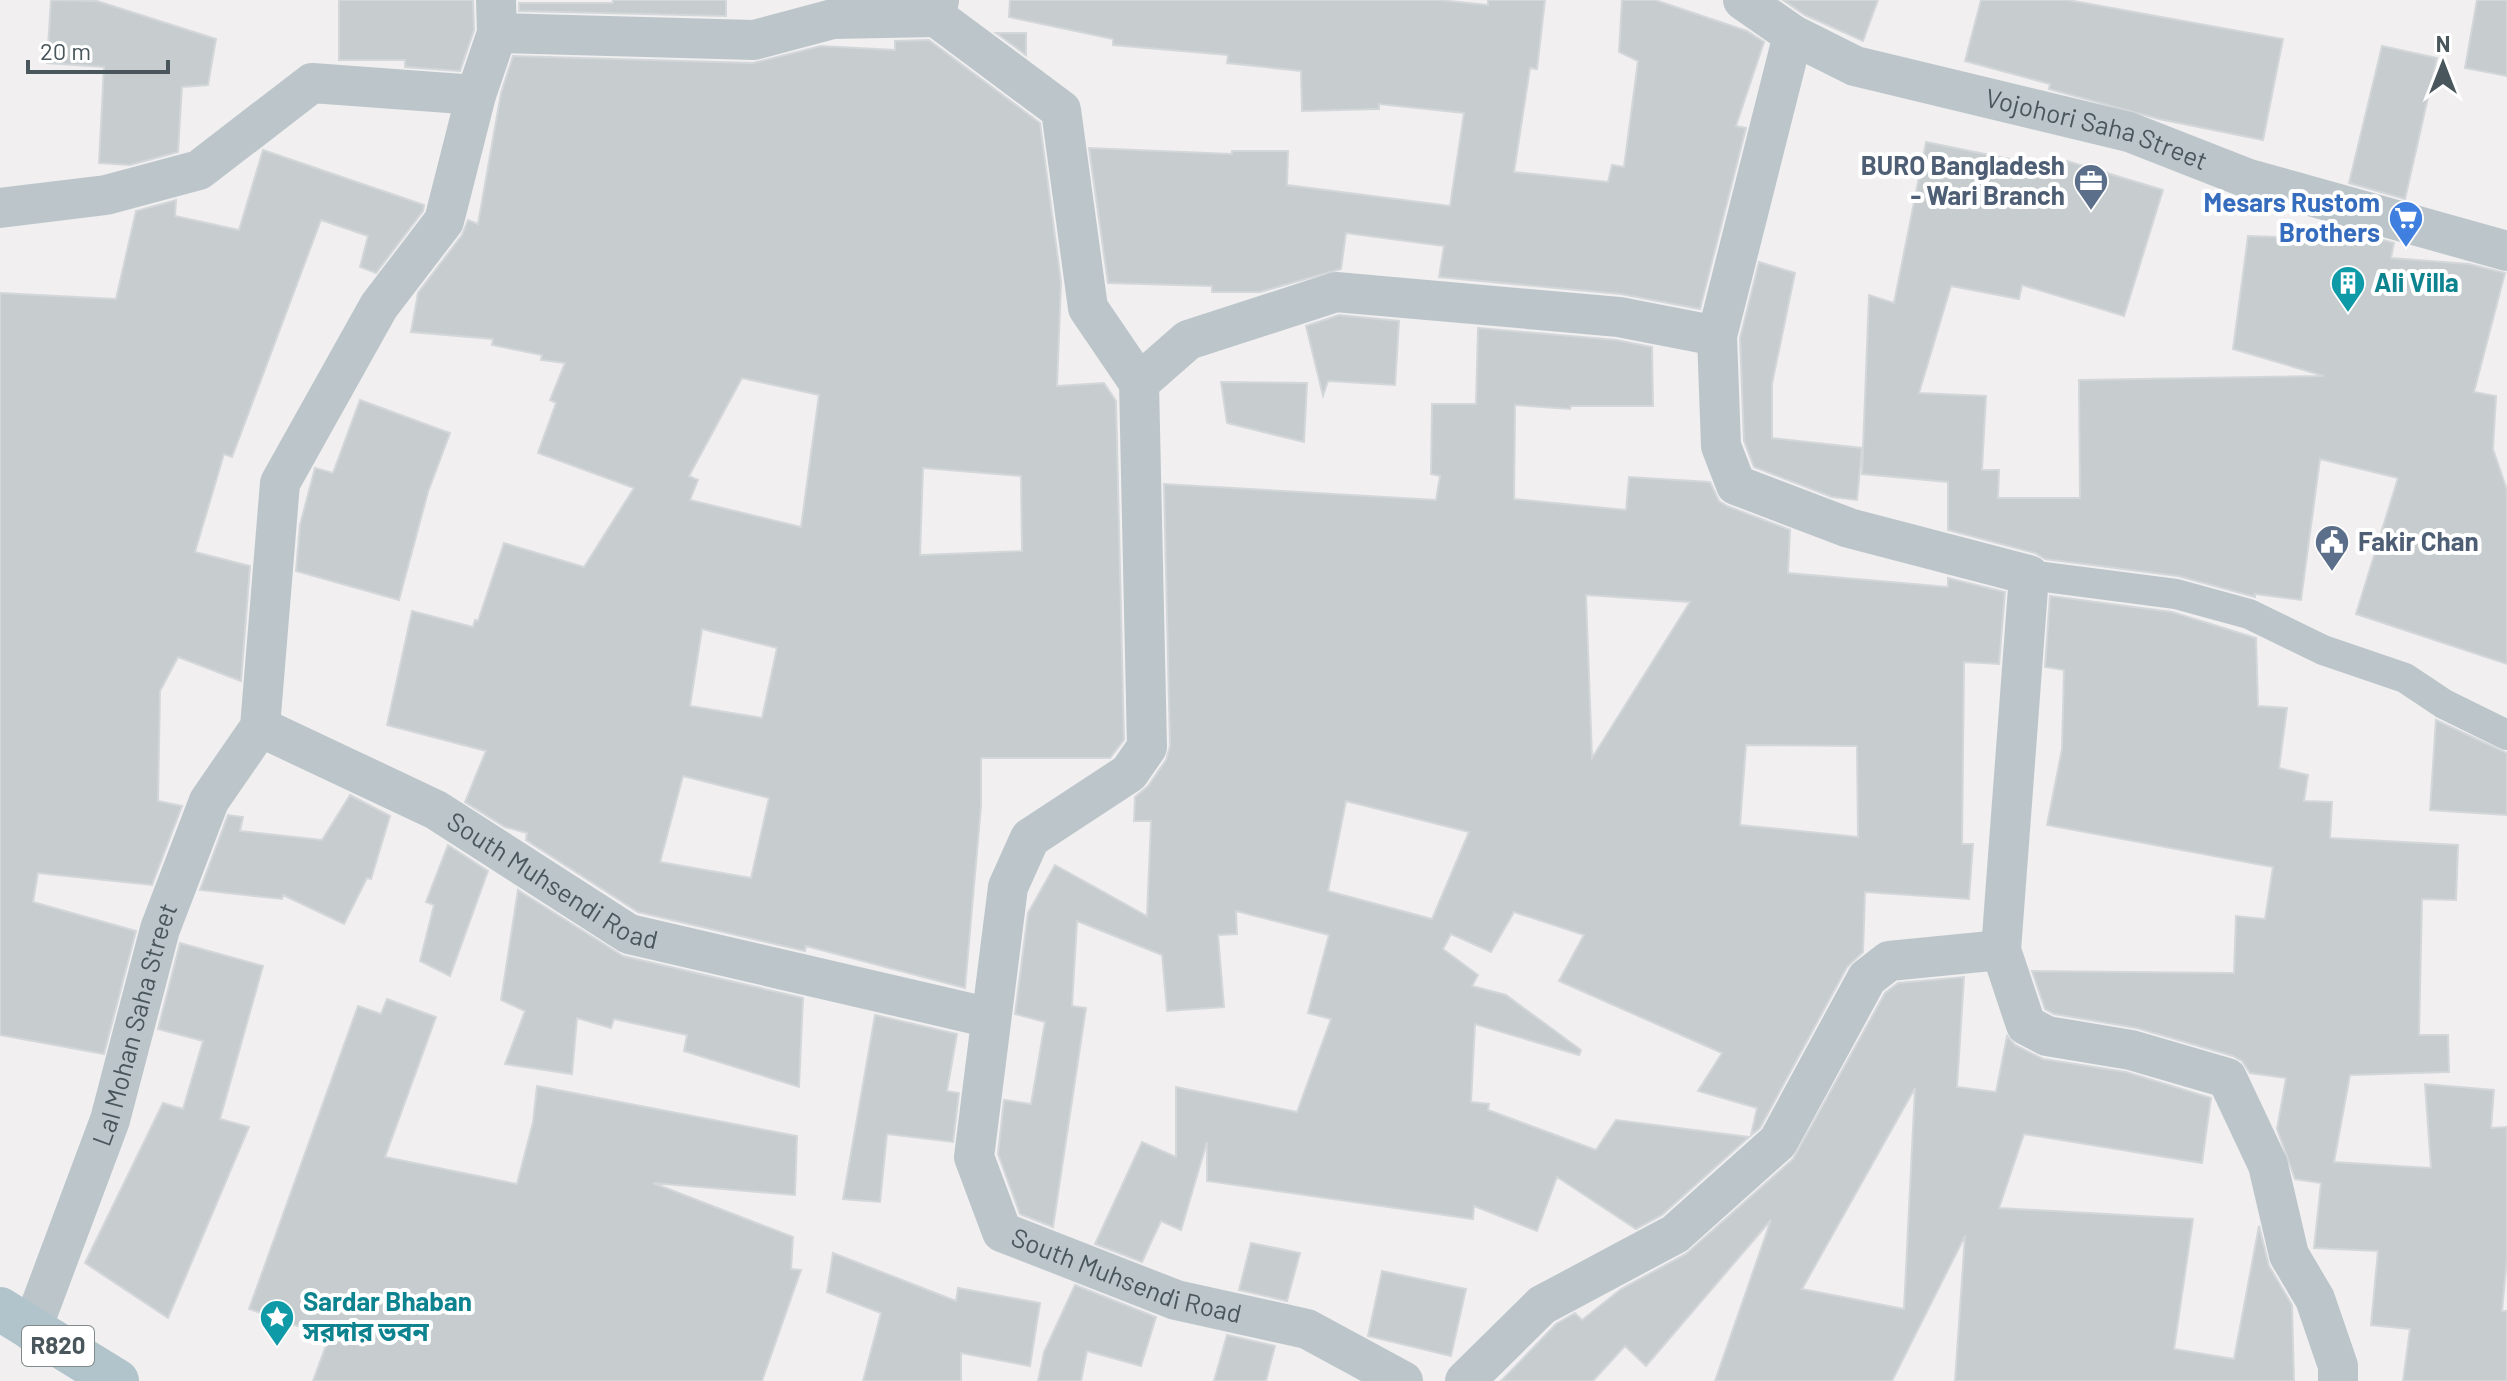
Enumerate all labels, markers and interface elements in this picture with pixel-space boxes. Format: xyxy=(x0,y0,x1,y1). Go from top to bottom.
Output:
scale bar xyxy=(28,24,168,74)
north arrow xyxy=(2403,24,2483,104)
text: N xyxy=(2436,30,2450,56)
text: 20 m xyxy=(40,36,91,65)
street label: Vojohori Saha Street xyxy=(1983,81,2212,175)
place label: BURO Bangladesh - Wari Branch xyxy=(1861,149,2065,210)
office icon: BURO Bangladesh - Wari Branch xyxy=(2072,162,2110,212)
place label: Mesars Rustom Brothers xyxy=(2204,186,2380,247)
supermarket icon: Mesars Rustom Brothers xyxy=(2387,199,2425,249)
building icon: Ali Villa xyxy=(2329,264,2367,314)
place label: Ali Villa xyxy=(2374,266,2459,297)
public building icon: Fakir Chan xyxy=(2313,523,2351,573)
place label: Fakir Chan xyxy=(2358,525,2479,556)
street label: South Muhsendi Road xyxy=(442,804,661,954)
street label: Lal Mohan Saha Street xyxy=(85,898,183,1150)
street label: South Muhsendi Road xyxy=(1007,1220,1245,1328)
place label: Sardar Bhaban সরদার ভবন xyxy=(302,1285,472,1346)
place icon: Sardar Bhaban সরদার ভবন xyxy=(258,1298,296,1348)
road number: R820 xyxy=(22,1326,94,1366)

